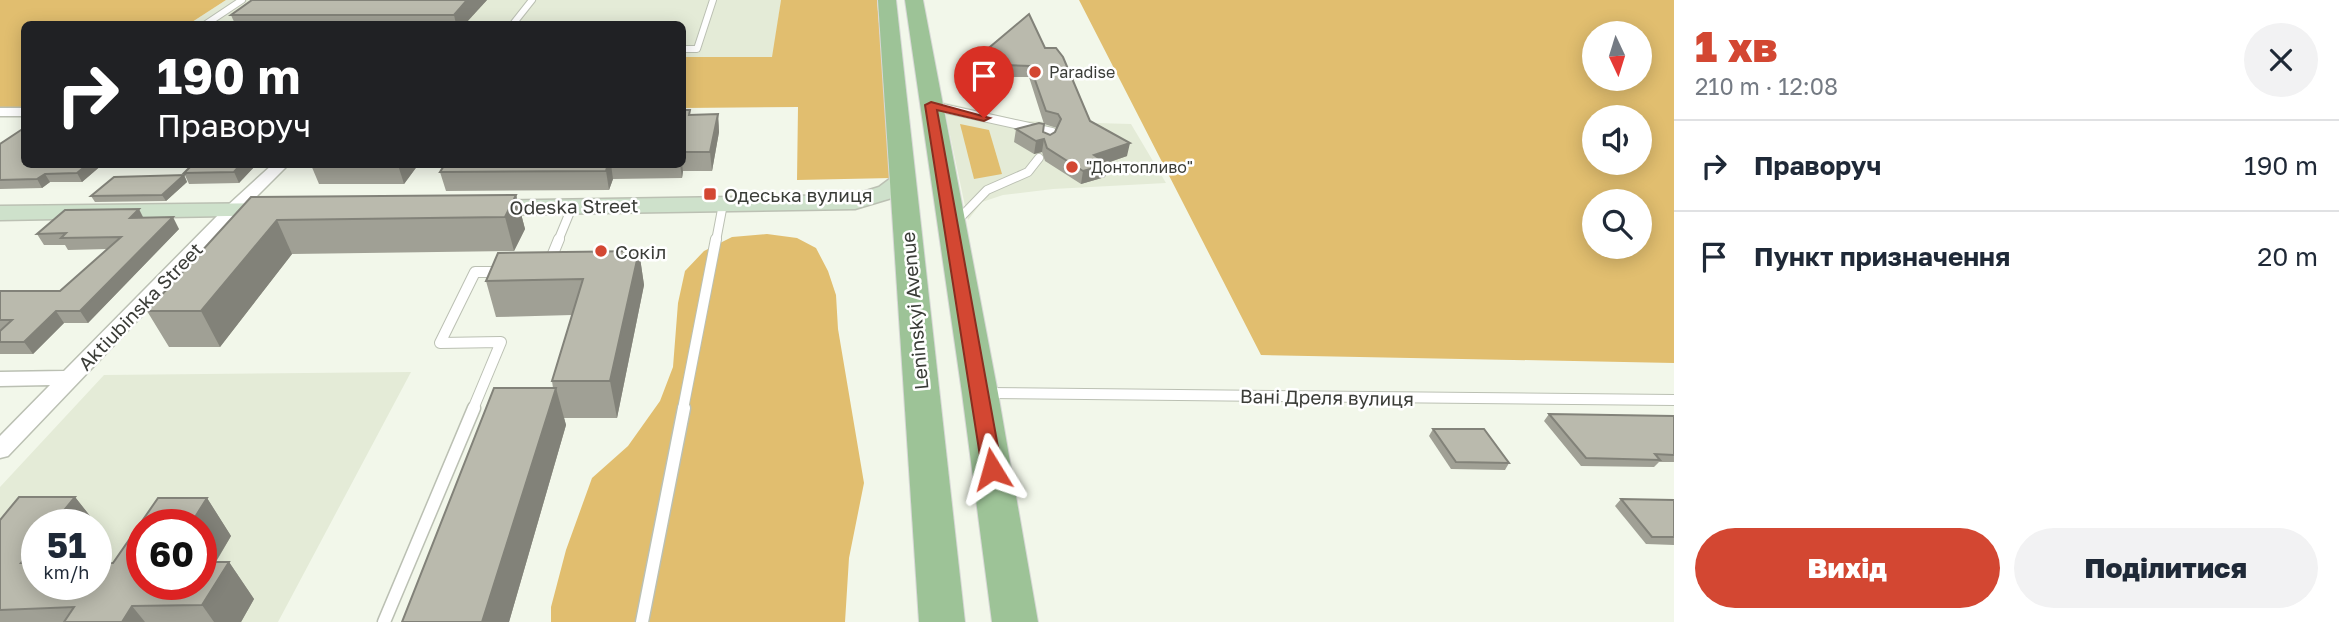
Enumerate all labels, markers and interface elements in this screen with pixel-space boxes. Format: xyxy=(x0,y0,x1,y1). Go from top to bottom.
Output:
north arrow xyxy=(1582,21,1652,91)
map controls xyxy=(1582,21,1652,259)
text: 1 хв xyxy=(1695,21,1778,71)
button: close xyxy=(2244,23,2318,97)
text: 190 m xyxy=(157,46,300,105)
pin xyxy=(954,46,1014,118)
icon: right xyxy=(42,49,133,140)
icon: arrive xyxy=(965,57,1003,95)
place label: Paradise xyxy=(1049,62,1115,82)
marker: Paradise xyxy=(1027,64,1043,80)
text: 210 m · 12:08 xyxy=(1695,72,1838,100)
button: sound xyxy=(1582,105,1652,175)
text: Праворуч xyxy=(157,106,311,144)
icon: right xyxy=(1695,147,1733,185)
text: Праворуч xyxy=(1754,150,1882,181)
text: 190 m xyxy=(2244,150,2318,181)
place label: "Донтопливо" xyxy=(1086,157,1193,177)
marker: "Донтопливо" xyxy=(1064,159,1080,175)
place label: Одеська вулиця xyxy=(724,183,873,206)
marker: Одеська вулиця xyxy=(702,186,718,202)
button: search xyxy=(1582,189,1652,259)
street label: Odeska Street xyxy=(509,193,639,219)
street label: Leninskyi Avenue xyxy=(896,231,932,391)
street label: Aktiubinska Street xyxy=(73,237,207,375)
icon: arrive xyxy=(1695,238,1733,276)
place label: Сокіл xyxy=(615,240,666,263)
text: Пункт призначення xyxy=(1754,241,2010,272)
text: 20 m xyxy=(2257,241,2318,272)
marker: Сокіл xyxy=(593,243,609,259)
street label: Вані Дреля вулиця xyxy=(1240,384,1414,410)
position arrow xyxy=(955,432,1029,506)
speed limit sign: 60 xyxy=(126,509,217,600)
text: 51 xyxy=(47,524,86,566)
button: Вихід xyxy=(1695,528,2000,608)
button: Поділитися xyxy=(2014,528,2318,608)
text: km/h xyxy=(44,561,89,583)

